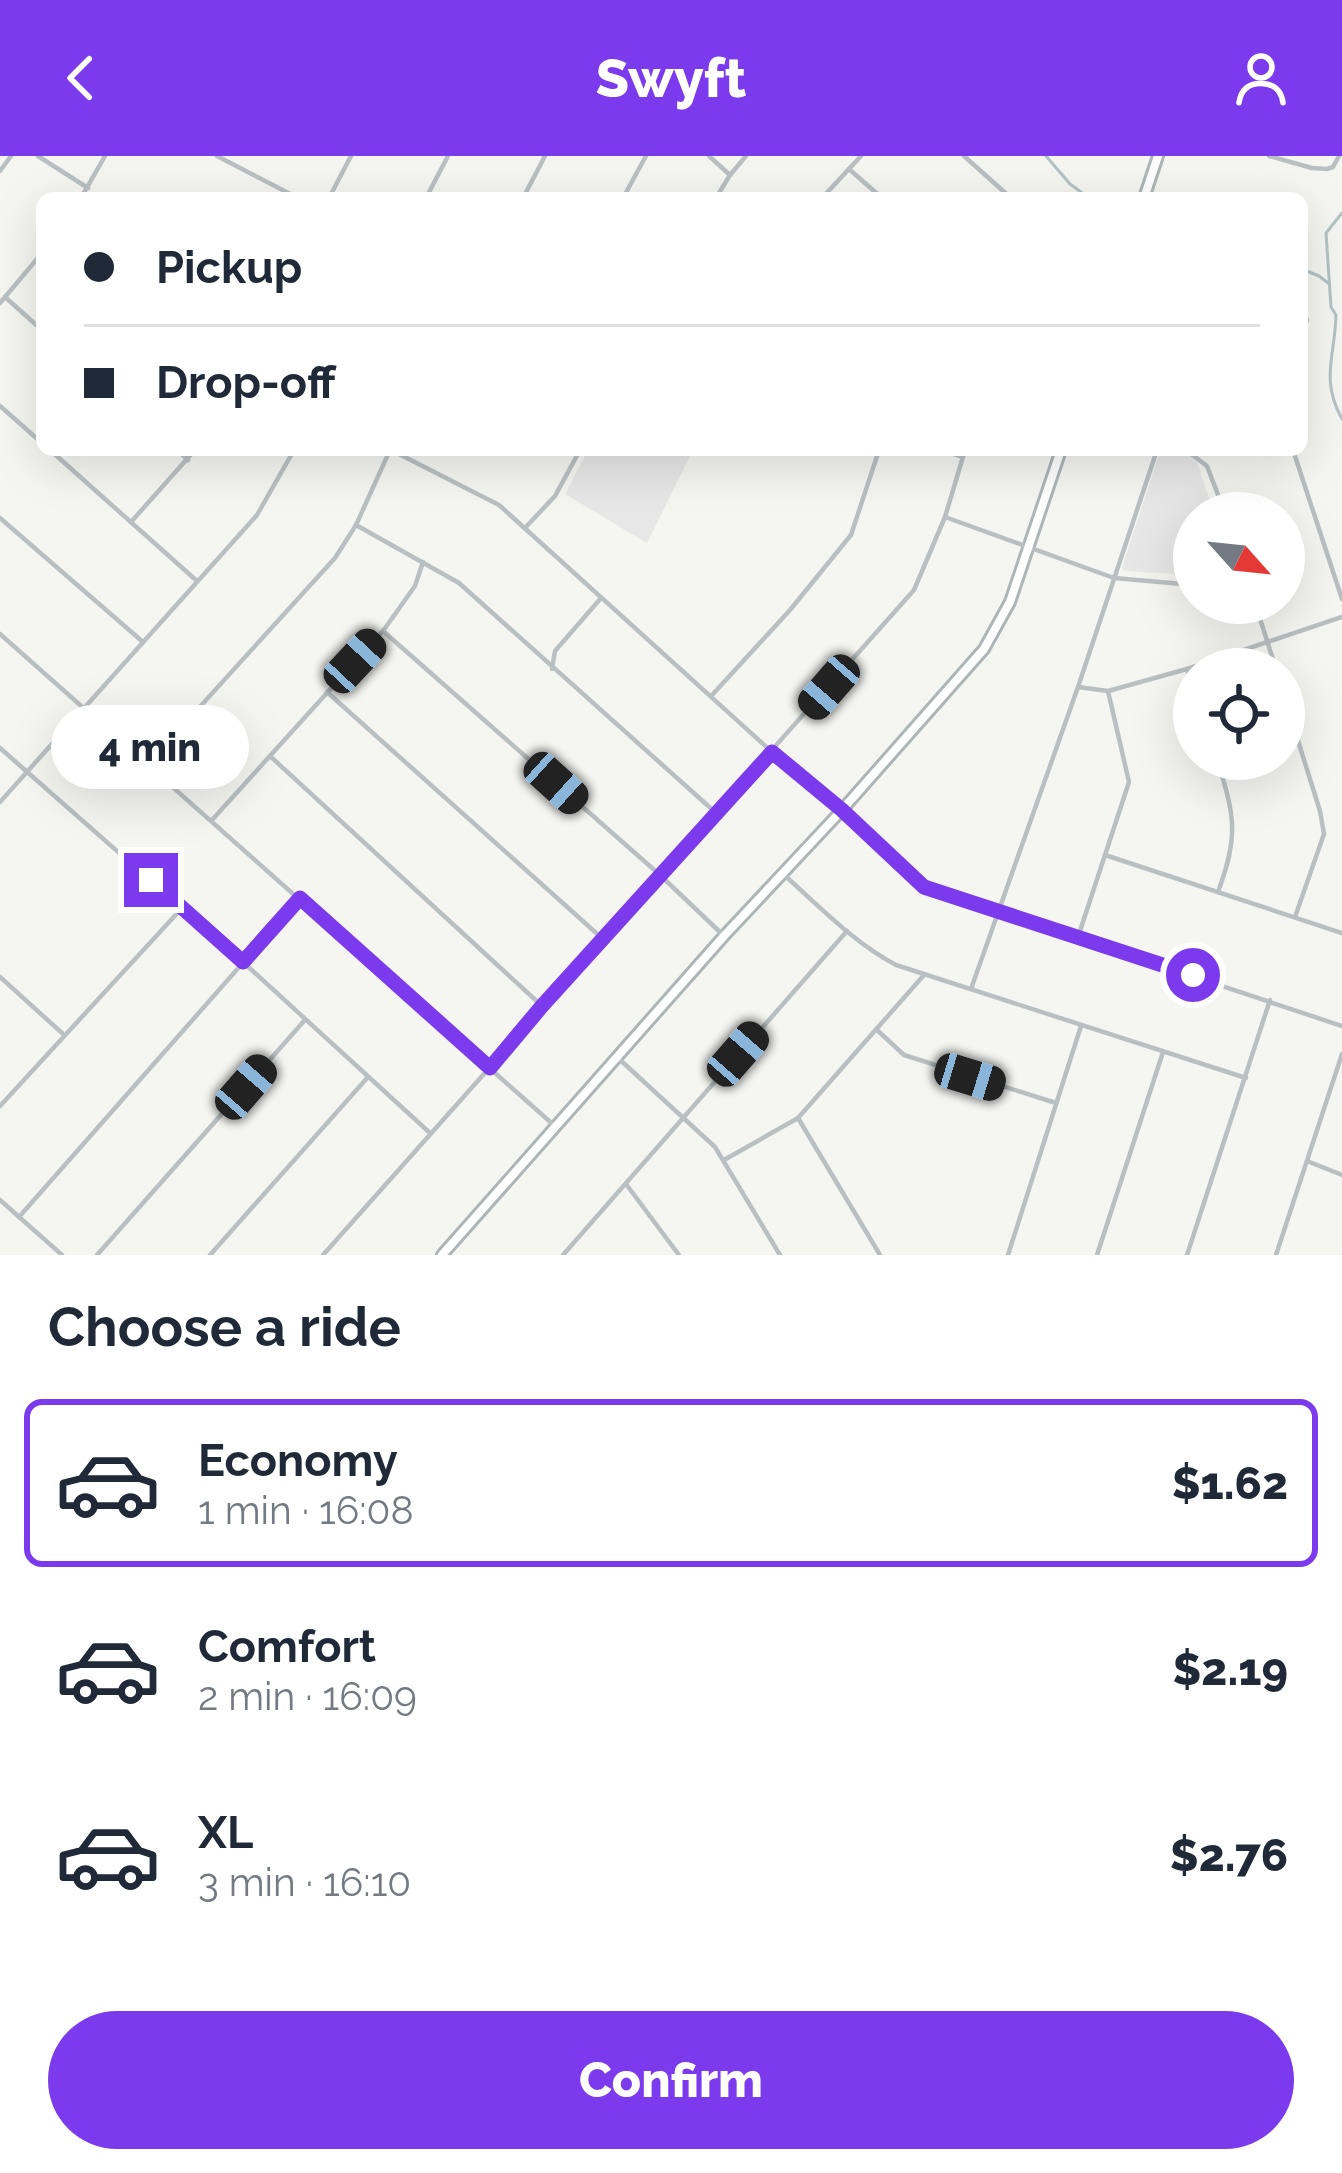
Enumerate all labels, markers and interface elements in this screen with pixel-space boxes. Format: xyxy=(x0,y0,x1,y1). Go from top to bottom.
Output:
icon: back xyxy=(48,45,114,111)
icon: person xyxy=(1228,45,1294,111)
text: Swyft xyxy=(596,46,746,110)
text: Pickup xyxy=(156,241,302,294)
text: Drop-off xyxy=(156,356,336,409)
north arrow xyxy=(1173,492,1305,624)
map controls xyxy=(1173,492,1305,780)
car xyxy=(317,622,393,700)
car xyxy=(792,648,866,726)
button: locate xyxy=(1173,648,1305,780)
callout: 4 min xyxy=(52,706,250,790)
text: 4 min xyxy=(99,724,201,770)
car xyxy=(517,746,595,820)
route end xyxy=(124,853,178,907)
route start xyxy=(1166,948,1220,1002)
car xyxy=(701,1015,775,1093)
car xyxy=(209,1048,283,1126)
car xyxy=(930,1049,1010,1105)
text: Choose a ride xyxy=(48,1295,401,1359)
icon: car xyxy=(54,1429,162,1537)
text: Economy xyxy=(198,1434,398,1487)
text: $1.62 xyxy=(1172,1457,1288,1510)
text: 1 min · 16:08 xyxy=(198,1487,414,1533)
icon: car xyxy=(54,1615,162,1723)
text: Comfort xyxy=(198,1620,376,1673)
text: $2.19 xyxy=(1172,1643,1288,1696)
text: 2 min · 16:09 xyxy=(198,1673,417,1719)
icon: car xyxy=(54,1801,162,1909)
text: XL xyxy=(198,1806,253,1859)
text: $2.76 xyxy=(1170,1829,1288,1882)
text: 3 min · 16:10 xyxy=(198,1859,411,1905)
button: Confirm xyxy=(48,2011,1294,2149)

